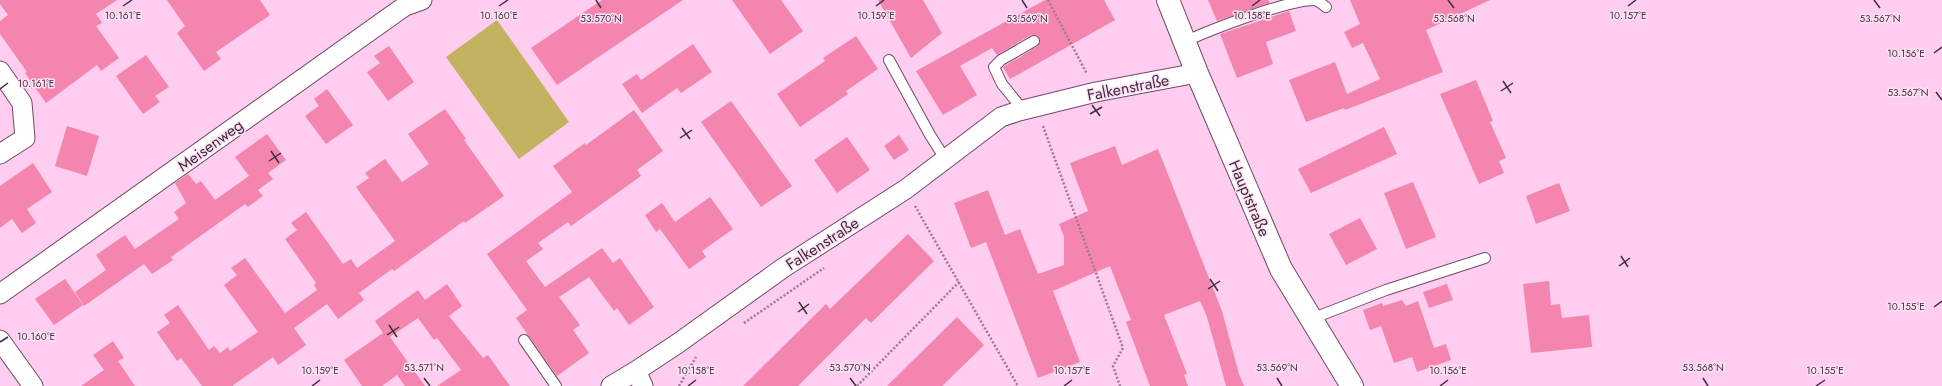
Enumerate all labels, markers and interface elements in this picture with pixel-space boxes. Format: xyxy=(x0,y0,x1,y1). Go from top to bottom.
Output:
text: 10.161°E xyxy=(105,8,141,23)
text: 10.160°E xyxy=(480,8,518,23)
text: 10.159°E xyxy=(857,8,895,23)
text: 10.158°E xyxy=(1233,8,1271,23)
text: 10.157°E xyxy=(1609,8,1647,23)
text: 53.570°N xyxy=(580,11,622,26)
text: 53.569°N xyxy=(1006,11,1048,26)
text: 53.568°N xyxy=(1433,11,1475,26)
text: 53.567°N xyxy=(1859,11,1901,26)
text: 10.156°E xyxy=(1887,46,1925,61)
street label: Falkenstraße xyxy=(1085,68,1171,107)
text: 10.161°E xyxy=(18,76,54,91)
text: 53.567°N xyxy=(1887,85,1929,100)
street label: Meisenweg xyxy=(173,114,248,177)
street label: Hauptstraße xyxy=(1223,156,1276,240)
street label: Falkenstraße xyxy=(781,211,863,276)
text: 10.155°E xyxy=(1887,299,1925,314)
text: 10.160°E xyxy=(17,329,55,344)
text: 53.571°N xyxy=(404,360,444,375)
text: 53.570°N xyxy=(829,360,871,375)
text: 53.569°N xyxy=(1256,360,1298,375)
text: 53.568°N xyxy=(1682,360,1724,375)
text: 10.159°E xyxy=(301,363,339,378)
text: 10.158°E xyxy=(677,363,715,378)
text: 10.157°E xyxy=(1053,363,1091,378)
text: 10.156°E xyxy=(1429,363,1467,378)
text: 10.155°E xyxy=(1806,363,1844,378)

